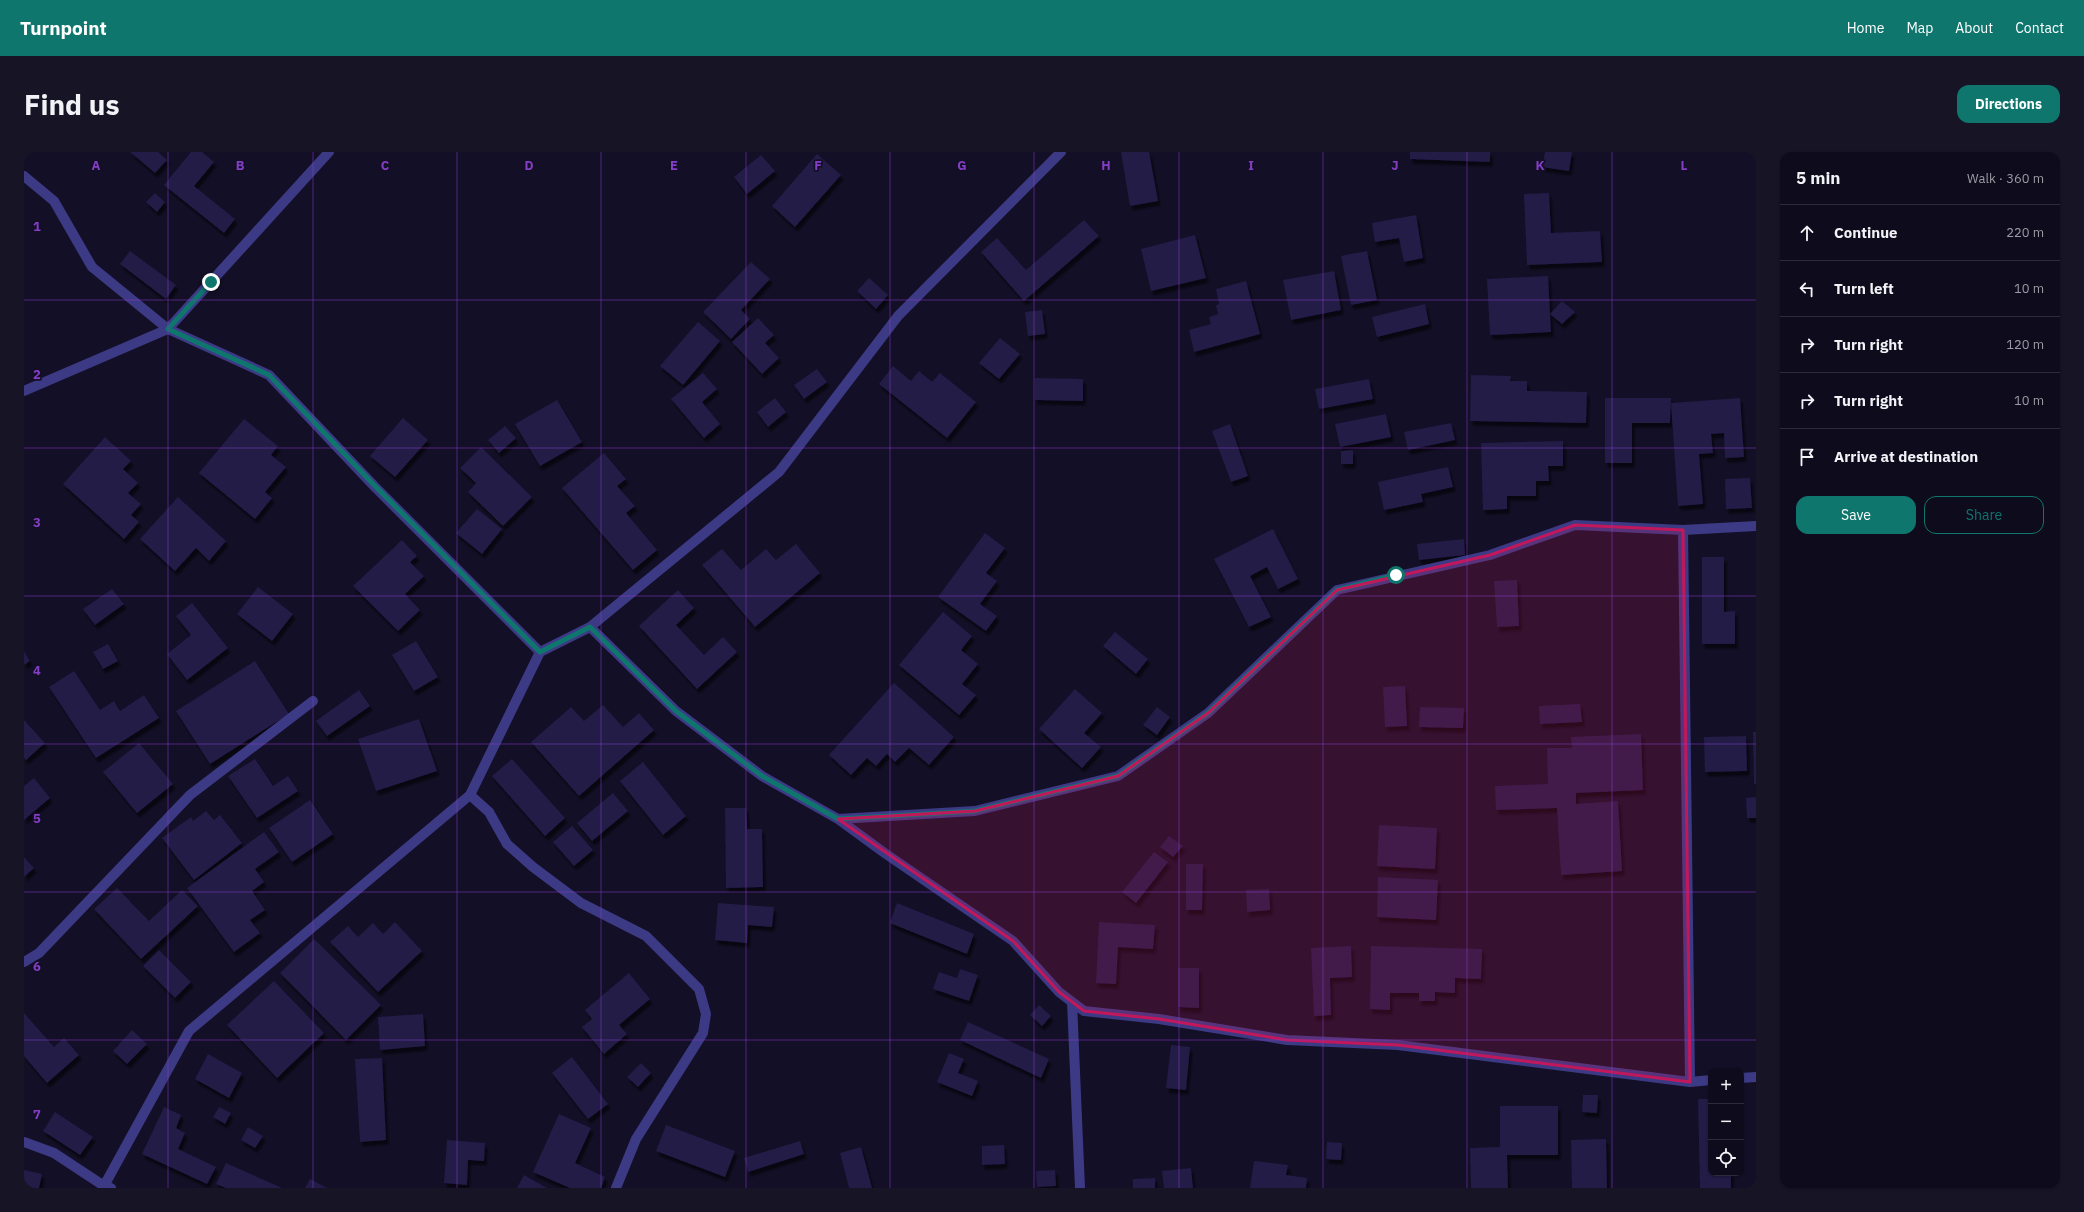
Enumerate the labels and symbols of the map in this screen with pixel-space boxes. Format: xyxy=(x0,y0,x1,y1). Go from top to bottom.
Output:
text: A xyxy=(92,157,101,174)
text: B xyxy=(236,157,245,174)
text: C xyxy=(381,157,390,174)
text: D xyxy=(524,157,534,174)
text: E xyxy=(670,157,678,174)
text: F xyxy=(814,157,822,174)
text: G xyxy=(957,157,967,174)
text: H xyxy=(1101,157,1111,174)
text: I xyxy=(1248,157,1254,174)
text: J xyxy=(1391,157,1399,174)
text: K xyxy=(1535,157,1545,174)
text: L xyxy=(1681,157,1688,174)
text: 1 xyxy=(33,218,41,235)
route end xyxy=(202,273,220,291)
text: 2 xyxy=(33,366,41,383)
text: 3 xyxy=(33,514,41,531)
route start xyxy=(1387,566,1405,584)
text: 4 xyxy=(33,662,41,679)
text: 5 xyxy=(33,810,41,827)
text: 6 xyxy=(33,958,41,975)
text: 7 xyxy=(33,1106,41,1123)

